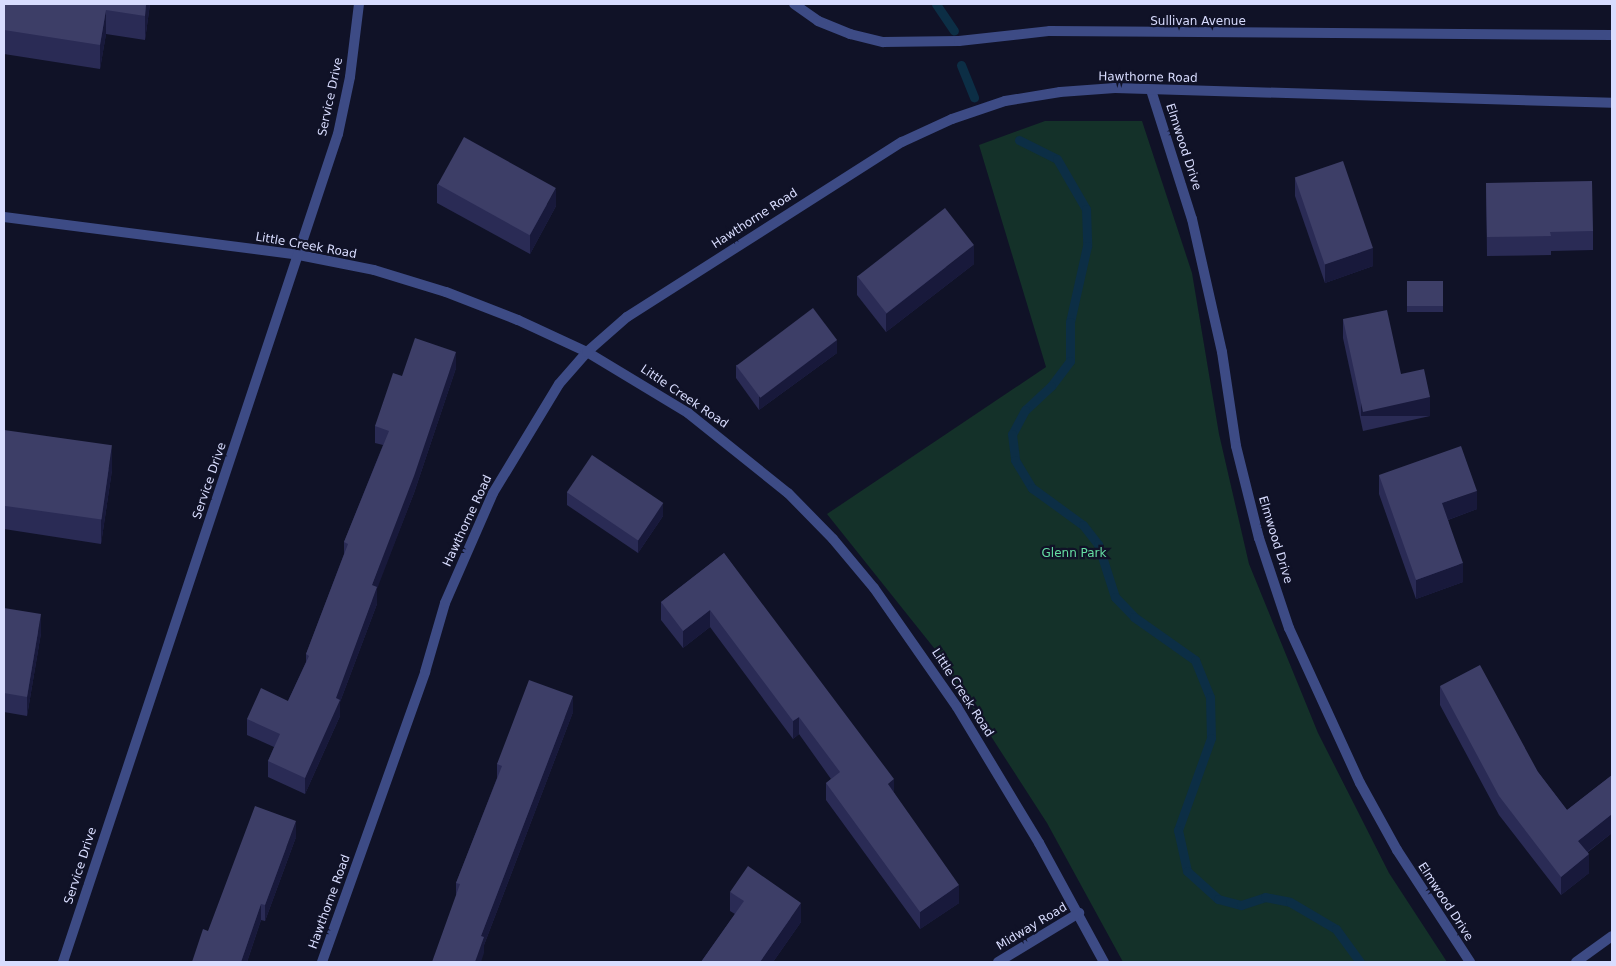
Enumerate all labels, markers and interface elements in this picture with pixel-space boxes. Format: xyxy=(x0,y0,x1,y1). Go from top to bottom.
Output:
street label: Sullivan Avenue xyxy=(1150,15,1246,29)
street label: Service Drive xyxy=(316,56,346,138)
street label: Hawthorne Road xyxy=(1098,70,1198,86)
street label: Elmwood Drive xyxy=(1162,102,1204,192)
street label: Hawthorne Road xyxy=(709,186,801,252)
street label: Little Creek Road xyxy=(254,230,358,262)
street label: Little Creek Road xyxy=(637,362,731,432)
street label: Service Drive xyxy=(190,441,230,521)
street label: Hawthorne Road xyxy=(440,473,496,569)
street label: Elmwood Drive xyxy=(1255,495,1295,585)
park label: Glenn Park xyxy=(1042,547,1106,561)
street label: Little Creek Road xyxy=(928,646,996,740)
street label: Service Drive xyxy=(62,826,100,906)
street label: Hawthorne Road xyxy=(306,853,354,951)
street label: Elmwood Drive xyxy=(1414,860,1476,944)
street label: Midway Road xyxy=(994,900,1070,954)

